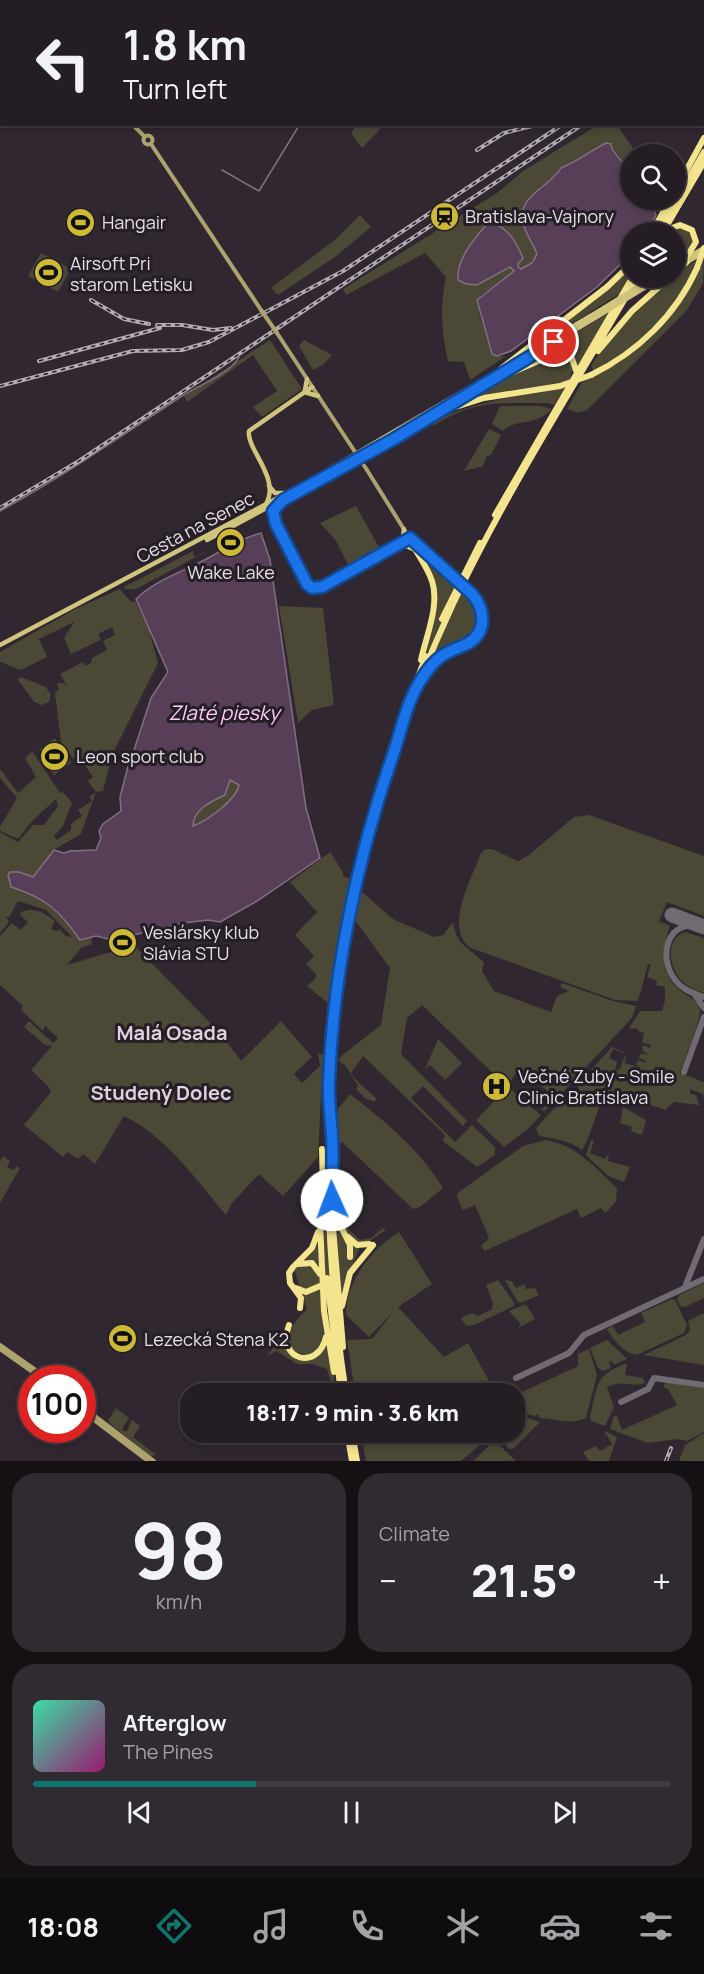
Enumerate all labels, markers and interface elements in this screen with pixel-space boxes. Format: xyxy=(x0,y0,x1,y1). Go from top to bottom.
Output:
text: 1.8 km xyxy=(123,15,247,73)
icon: left xyxy=(24,24,102,102)
text: Turn left xyxy=(123,70,227,107)
map controls xyxy=(620,144,686,288)
button: search xyxy=(620,144,686,210)
station icon: Bratislava-Vajnory xyxy=(428,200,460,232)
place label: Bratislava-Vajnory xyxy=(465,204,614,228)
sports icon: Hangair xyxy=(65,206,97,238)
place label: Hangair xyxy=(102,210,167,234)
button: layers xyxy=(620,222,686,288)
place label: Airsoft Pri starom Letisku xyxy=(70,251,193,296)
sports icon: Airsoft Pri starom Letisku xyxy=(33,257,65,289)
pin xyxy=(528,316,579,367)
icon: arrive xyxy=(537,325,570,358)
street label: Cesta na Senec xyxy=(132,486,258,568)
sports icon: Wake Lake xyxy=(215,527,247,559)
place label: Wake Lake xyxy=(187,560,275,584)
water label: Zlaté piesky xyxy=(169,699,282,726)
sports icon: Leon sport club xyxy=(39,740,71,772)
place label: Leon sport club xyxy=(76,744,204,768)
place label: Veslársky klub Slávia STU xyxy=(143,920,259,965)
sports icon: Veslársky klub Slávia STU xyxy=(106,926,138,958)
district label: Malá Osada xyxy=(117,1019,227,1046)
place label: Večné Zuby - Smile Clinic Bratislava xyxy=(518,1064,675,1109)
hospital icon: Večné Zuby - Smile Clinic Bratislava xyxy=(481,1070,513,1102)
district label: Studený Dolec xyxy=(90,1079,232,1106)
position arrow xyxy=(300,1168,364,1232)
sports icon: Lezecká Stena K2 xyxy=(107,1323,139,1355)
place label: Lezecká Stena K2 xyxy=(144,1327,289,1351)
speed limit sign: 100 xyxy=(18,1365,96,1443)
text: 18:17 · 9 min · 3.6 km xyxy=(246,1398,459,1428)
text: 98 xyxy=(131,1496,227,1602)
text: Climate xyxy=(379,1520,450,1547)
text: 21.5° xyxy=(471,1549,578,1611)
text: − xyxy=(379,1558,397,1603)
text: + xyxy=(652,1558,671,1603)
text: km/h xyxy=(156,1588,202,1615)
text: Afterglow xyxy=(123,1708,227,1738)
text: The Pines xyxy=(123,1738,213,1765)
icon: previous xyxy=(123,1796,156,1829)
icon: pause xyxy=(335,1796,368,1829)
icon: next xyxy=(548,1796,581,1829)
icon: directions xyxy=(153,1905,195,1947)
icon: music xyxy=(250,1905,292,1947)
icon: phone xyxy=(346,1905,388,1947)
icon: climate xyxy=(442,1905,484,1947)
icon: car xyxy=(539,1905,581,1947)
icon: filters xyxy=(635,1905,677,1947)
text: 18:08 xyxy=(27,1908,99,1945)

